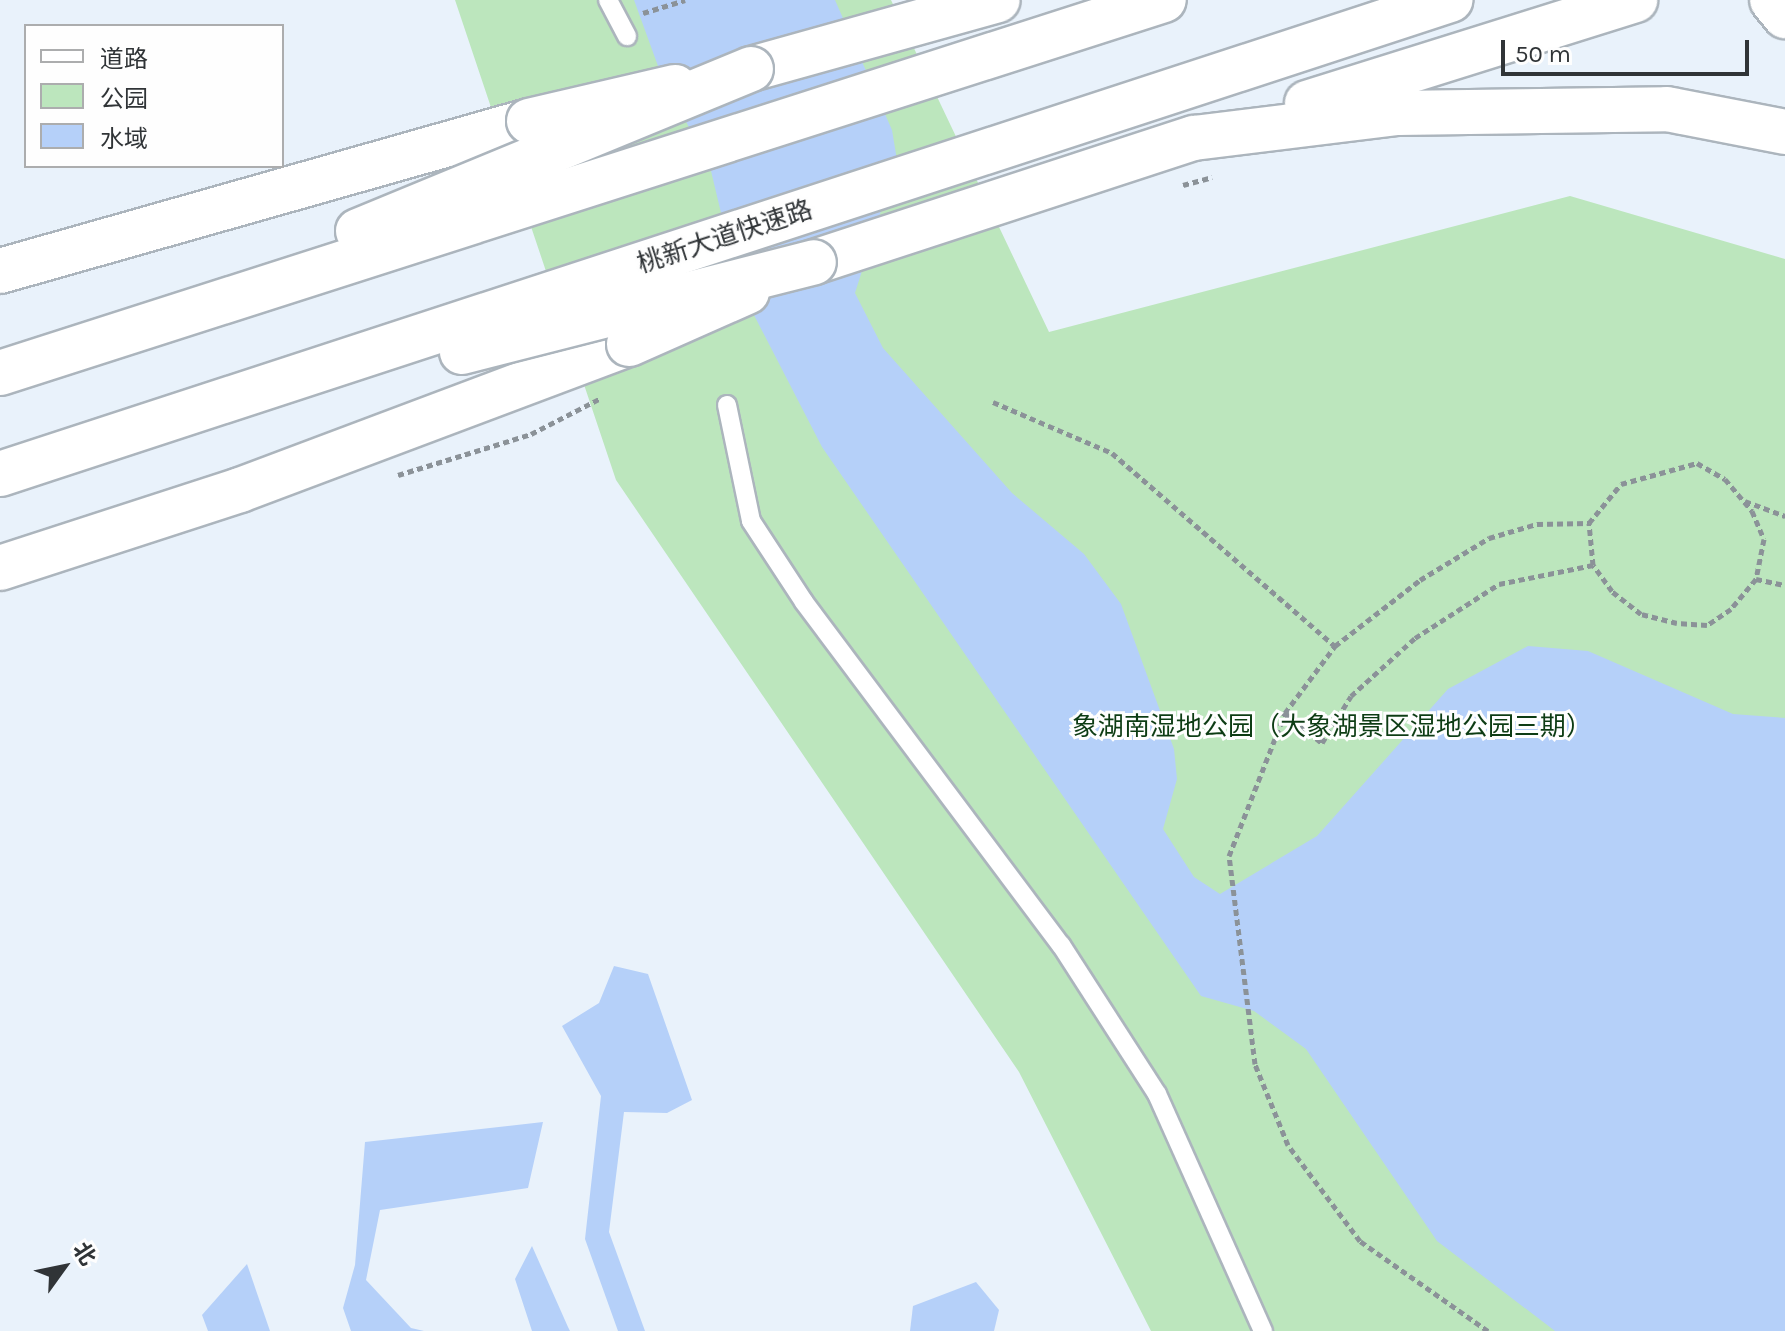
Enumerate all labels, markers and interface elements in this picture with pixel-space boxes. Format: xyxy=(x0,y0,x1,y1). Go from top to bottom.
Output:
legend xyxy=(24,24,284,168)
scale bar xyxy=(1505,24,1753,74)
text: 50 m xyxy=(1515,40,1571,68)
text: 道路 xyxy=(100,45,148,73)
text: 公园 xyxy=(100,85,148,113)
text: 水域 xyxy=(100,125,148,153)
street label: 桃新大道快速路 xyxy=(634,194,816,280)
park label: 象湖南湿地公园（大象湖景区湿地公园三期） xyxy=(1072,711,1592,743)
north arrow xyxy=(24,1227,104,1307)
text: 北 xyxy=(67,1238,101,1270)

